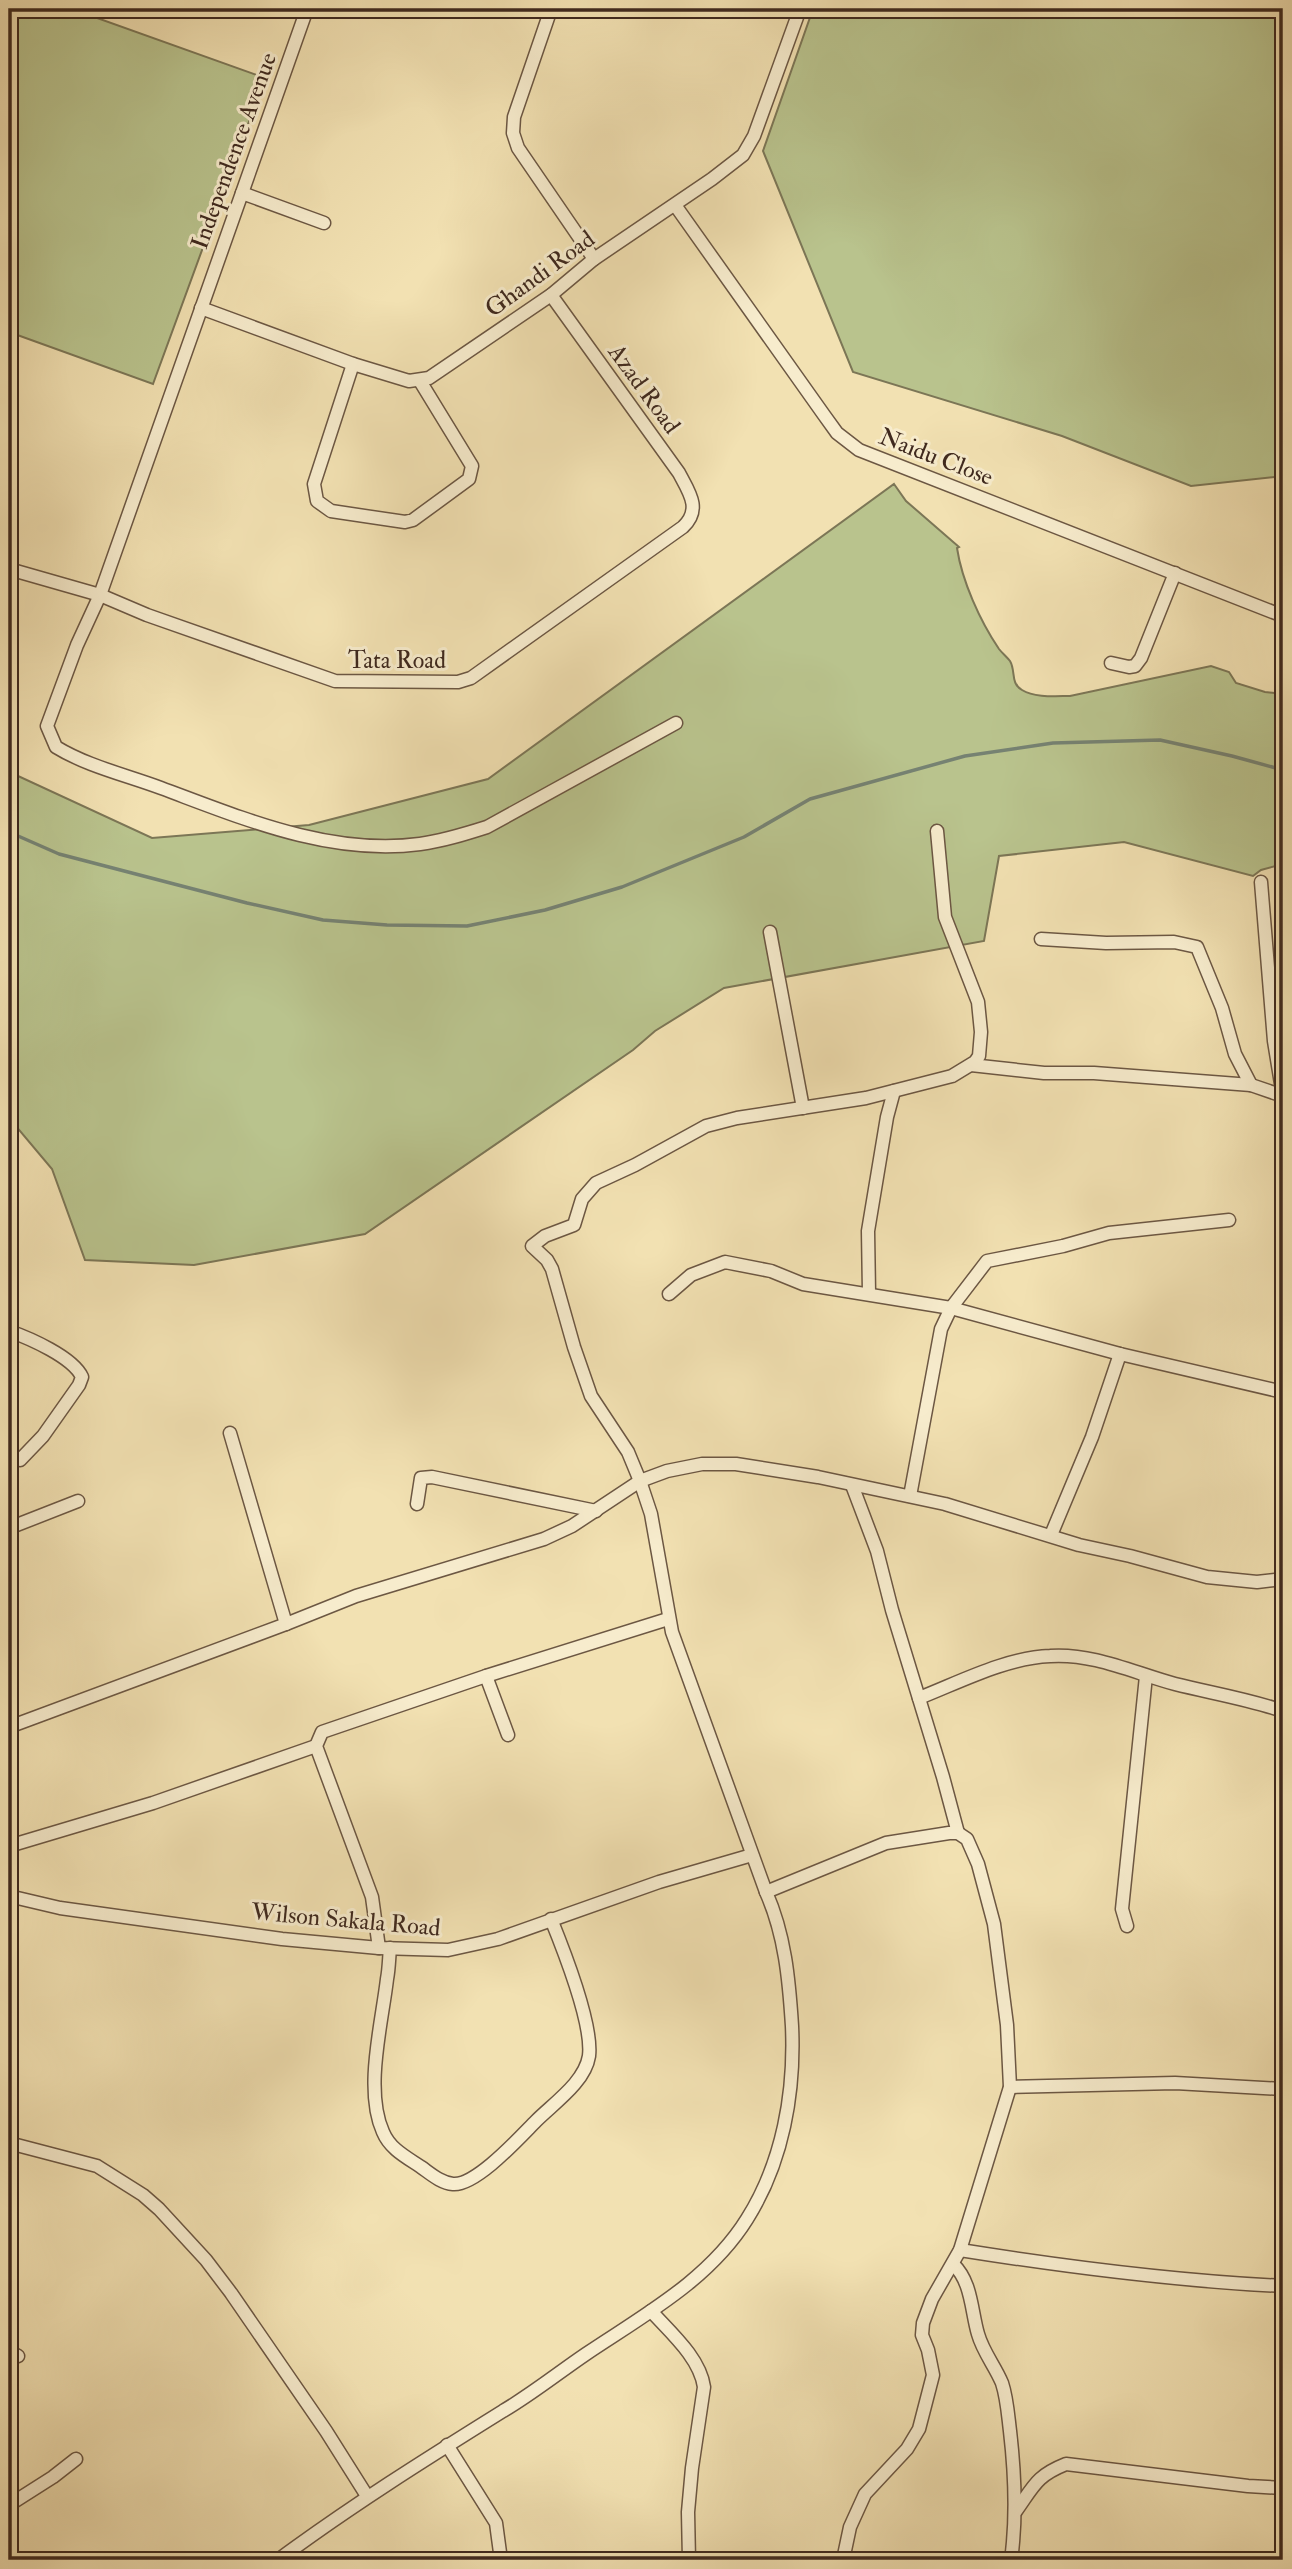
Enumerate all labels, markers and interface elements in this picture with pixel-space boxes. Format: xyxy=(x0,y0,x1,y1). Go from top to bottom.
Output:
street label: Independence Avenue xyxy=(184,49,284,253)
street label: Ghandi Road xyxy=(479,224,601,324)
street label: Azad Road xyxy=(600,337,687,440)
street label: Naidu Close xyxy=(875,421,997,493)
street label: Tata Road xyxy=(348,645,446,676)
street label: Wilson Sakala Road xyxy=(249,1896,442,1944)

